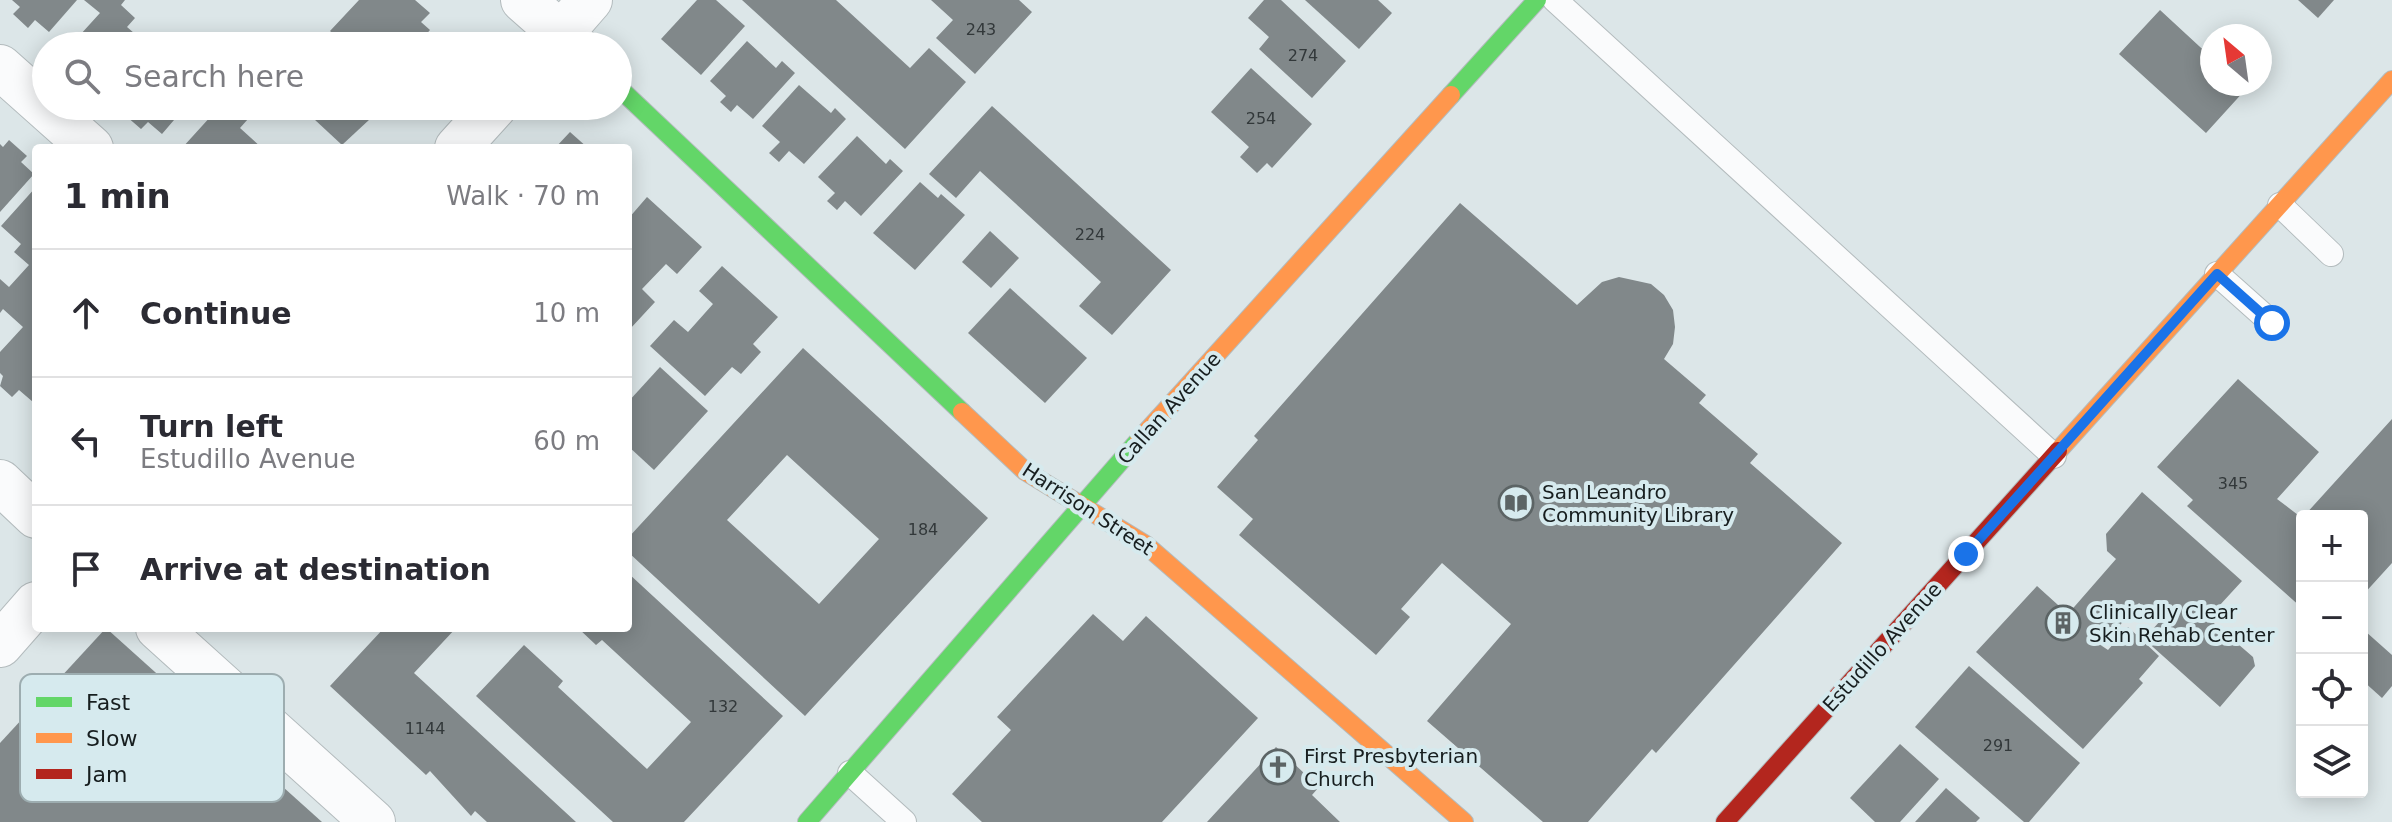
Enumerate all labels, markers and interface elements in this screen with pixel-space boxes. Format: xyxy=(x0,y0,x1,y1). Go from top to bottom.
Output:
house number: 243 xyxy=(966,20,996,39)
north arrow xyxy=(2200,24,2272,96)
search box xyxy=(32,32,632,120)
house number: 274 xyxy=(1288,46,1318,65)
icon: search xyxy=(60,54,104,98)
text: Search here xyxy=(124,59,304,94)
house number: 254 xyxy=(1246,109,1276,128)
text: 1 min xyxy=(64,176,171,216)
text: Walk · 70 m xyxy=(446,181,600,211)
house number: 224 xyxy=(1075,225,1105,244)
icon: ahead xyxy=(64,291,108,335)
text: Continue xyxy=(140,296,292,331)
text: 10 m xyxy=(533,298,600,328)
route start xyxy=(2254,305,2290,341)
street label: Callan Avenue xyxy=(1112,347,1226,469)
text: Turn left xyxy=(140,409,283,444)
icon: left xyxy=(64,419,108,463)
text: 60 m xyxy=(533,426,600,456)
text: Estudillo Avenue xyxy=(140,444,356,474)
street label: Harrison Street xyxy=(1018,458,1158,560)
house number: 345 xyxy=(2218,474,2248,493)
place label: San Leandro Community Library xyxy=(1542,480,1734,527)
library icon: San Leandro Community Library xyxy=(1497,484,1535,522)
map controls xyxy=(2296,510,2368,798)
button: + xyxy=(2296,510,2368,582)
house number: 184 xyxy=(908,520,938,539)
route end xyxy=(1948,536,1984,572)
icon: arrive xyxy=(64,547,108,591)
text: Arrive at destination xyxy=(140,552,491,587)
street label: Estudillo Avenue xyxy=(1818,577,1946,717)
button: − xyxy=(2296,582,2368,654)
place label: Clinically Clear Skin Rehab Center xyxy=(2089,600,2275,647)
building icon: Clinically Clear Skin Rehab Center xyxy=(2044,604,2082,642)
button: locate xyxy=(2296,654,2368,726)
legend xyxy=(20,674,284,802)
text: Fast xyxy=(86,690,131,715)
house number: 132 xyxy=(708,697,738,716)
house number: 1144 xyxy=(405,719,445,738)
text: Slow xyxy=(86,726,138,751)
button: layers xyxy=(2296,726,2368,798)
house number: 291 xyxy=(1983,736,2013,755)
place label: First Presbyterian Church xyxy=(1304,744,1478,791)
church icon: First Presbyterian Church xyxy=(1259,748,1297,786)
text: Jam xyxy=(84,762,127,787)

